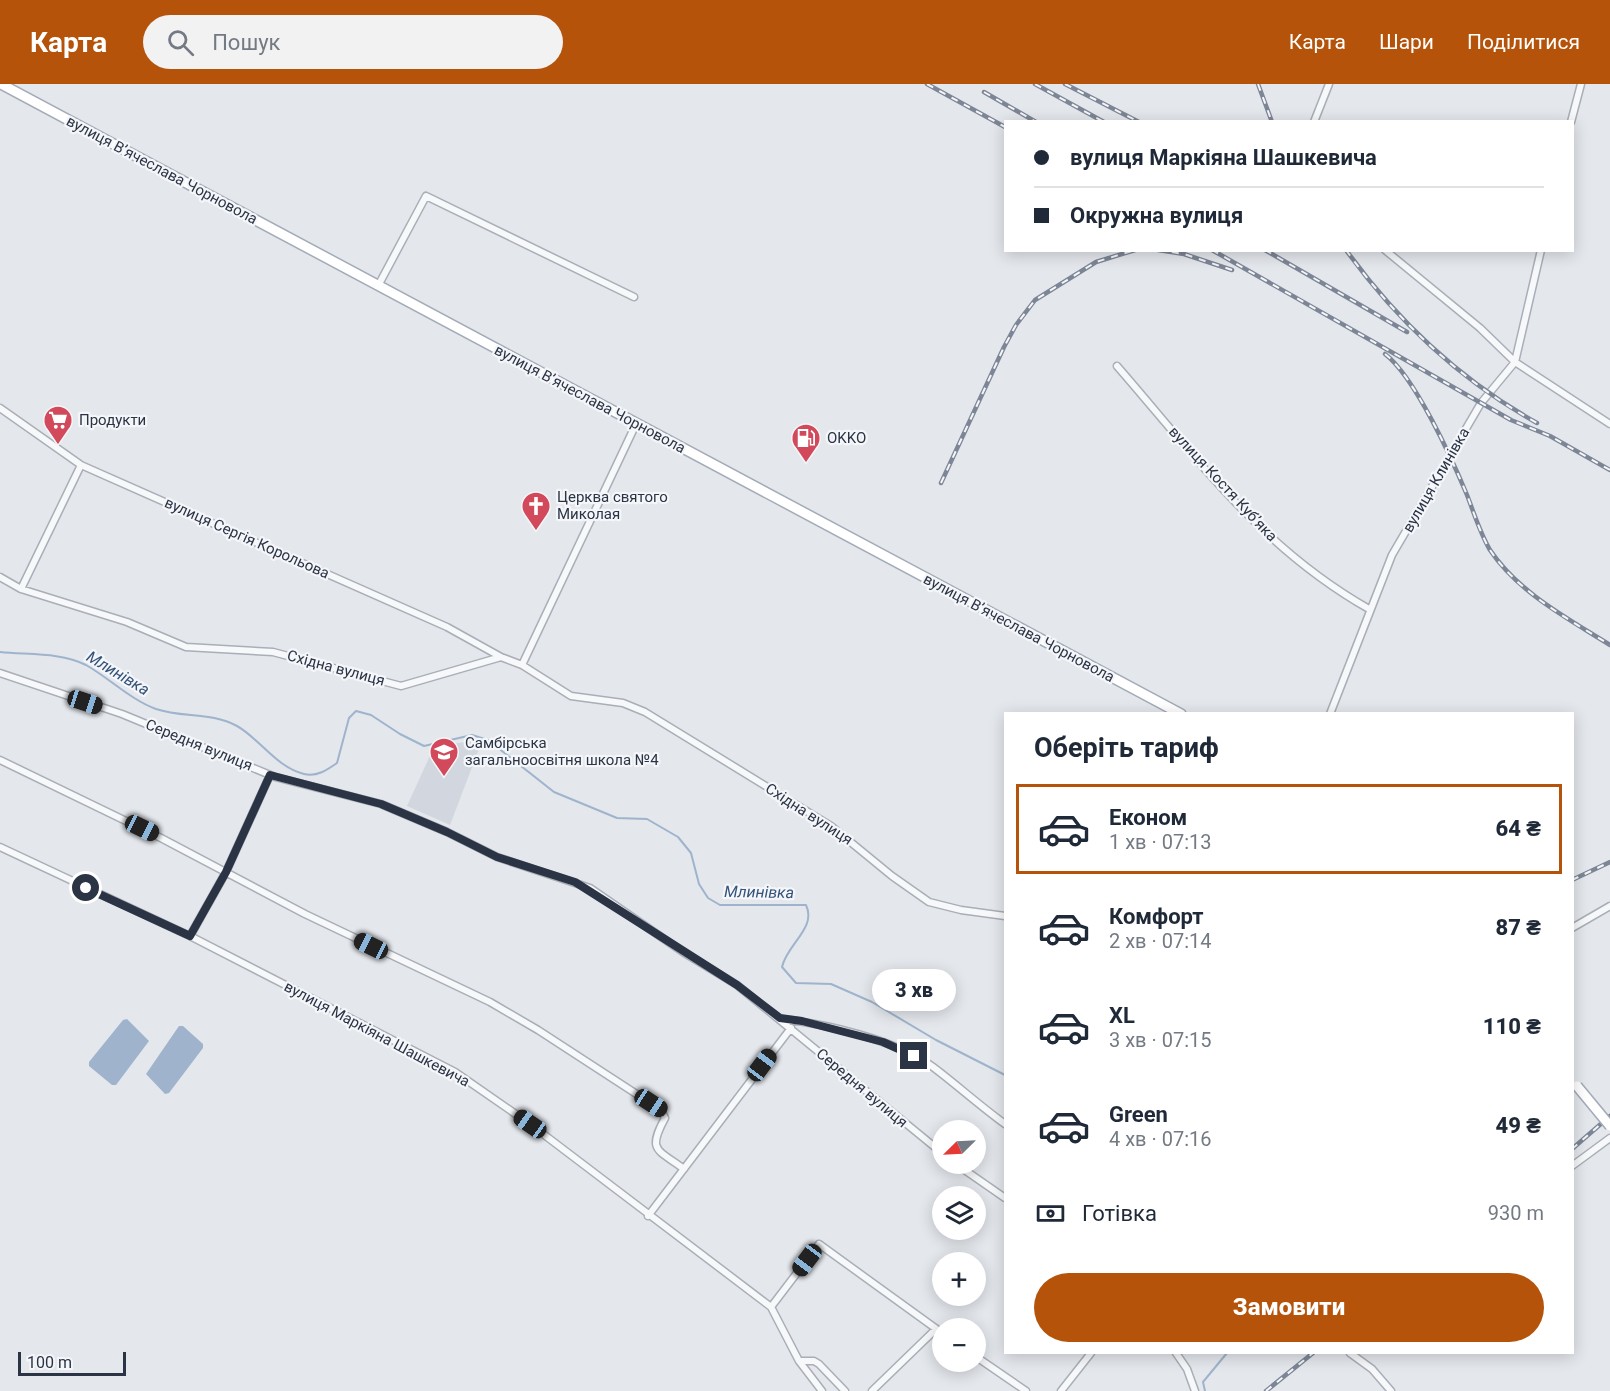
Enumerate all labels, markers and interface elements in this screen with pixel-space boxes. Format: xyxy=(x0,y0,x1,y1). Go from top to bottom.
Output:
search box xyxy=(143,15,563,69)
text: Карта xyxy=(30,26,107,59)
icon: search xyxy=(164,26,197,59)
text: Пошук xyxy=(212,30,280,55)
text: Карта xyxy=(1289,30,1346,54)
text: Шари xyxy=(1379,30,1434,54)
text: Поділитися xyxy=(1467,30,1580,54)
street label: вулиця Вʼячеслава Чорновола xyxy=(63,112,261,228)
text: вулиця Маркіяна Шашкевича xyxy=(1070,145,1377,170)
text: Окружна вулиця xyxy=(1070,203,1243,228)
street label: вулиця Вʼячеслава Чорновола xyxy=(491,341,689,457)
supermarket icon: Продукти xyxy=(42,404,74,446)
place label: Продукти xyxy=(79,411,146,429)
fuel station icon: OKKO xyxy=(790,422,822,464)
street label: вулиця Костя Кубʼяка xyxy=(1165,423,1281,545)
street label: вулиця Клинівка xyxy=(1399,425,1473,535)
place label: OKKO xyxy=(827,429,866,447)
place label: Церква святого Миколая xyxy=(557,488,668,523)
church icon: Церква святого Миколая xyxy=(520,490,552,532)
street label: вулиця Сергія Корольова xyxy=(162,493,332,583)
street label: вулиця Вʼячеслава Чорновола xyxy=(920,570,1118,686)
street label: Східна вулиця xyxy=(285,646,387,690)
water label: Млинівка xyxy=(83,647,153,699)
car xyxy=(65,688,105,716)
street label: Середня вулиця xyxy=(143,715,255,775)
text: Оберіть тариф xyxy=(1034,732,1219,764)
place label: Самбірська загальноосвітня школа №4 xyxy=(465,734,659,769)
school or university icon: Самбірська загальноосвітня школа №4 xyxy=(428,736,460,778)
street label: Східна вулиця xyxy=(762,779,856,849)
icon: car xyxy=(1037,802,1091,856)
text: Економ xyxy=(1109,805,1187,830)
car xyxy=(122,812,162,844)
text: 64 ₴ xyxy=(1495,816,1541,841)
text: 1 хв · 07:13 xyxy=(1109,830,1212,854)
route start xyxy=(72,874,99,901)
water label: Млинівка xyxy=(724,882,794,902)
icon: car xyxy=(1037,901,1091,955)
text: Комфорт xyxy=(1109,904,1204,929)
text: 87 ₴ xyxy=(1495,915,1541,940)
text: 2 хв · 07:14 xyxy=(1109,929,1212,953)
car xyxy=(351,930,391,962)
callout: 3 хв xyxy=(872,969,956,1011)
street label: вулиця Маркіяна Шашкевича xyxy=(281,977,473,1091)
text: 3 хв xyxy=(895,978,933,1002)
icon: car xyxy=(1037,1000,1091,1054)
text: XL xyxy=(1109,1003,1135,1028)
text: 110 ₴ xyxy=(1483,1014,1541,1039)
text: 3 хв · 07:15 xyxy=(1109,1028,1212,1052)
route end xyxy=(900,1042,927,1069)
car xyxy=(744,1045,780,1085)
street label: Середня вулиця xyxy=(813,1045,911,1131)
car xyxy=(631,1086,671,1120)
icon: car xyxy=(1037,1099,1091,1153)
text: Green xyxy=(1109,1102,1168,1127)
car xyxy=(510,1106,550,1142)
text: 49 ₴ xyxy=(1495,1113,1541,1138)
north arrow xyxy=(932,1120,986,1174)
map controls xyxy=(932,1120,986,1372)
text: 4 хв · 07:16 xyxy=(1109,1127,1212,1151)
button: layers xyxy=(932,1186,986,1240)
icon: cash xyxy=(1034,1197,1067,1230)
text: Готівка xyxy=(1082,1201,1157,1226)
text: 930 m xyxy=(1488,1201,1544,1225)
car xyxy=(789,1240,825,1280)
button: + xyxy=(932,1252,986,1306)
button: Замовити xyxy=(1034,1273,1544,1342)
button: − xyxy=(932,1318,986,1372)
scale bar xyxy=(18,1349,126,1376)
text: 100 m xyxy=(27,1353,72,1372)

